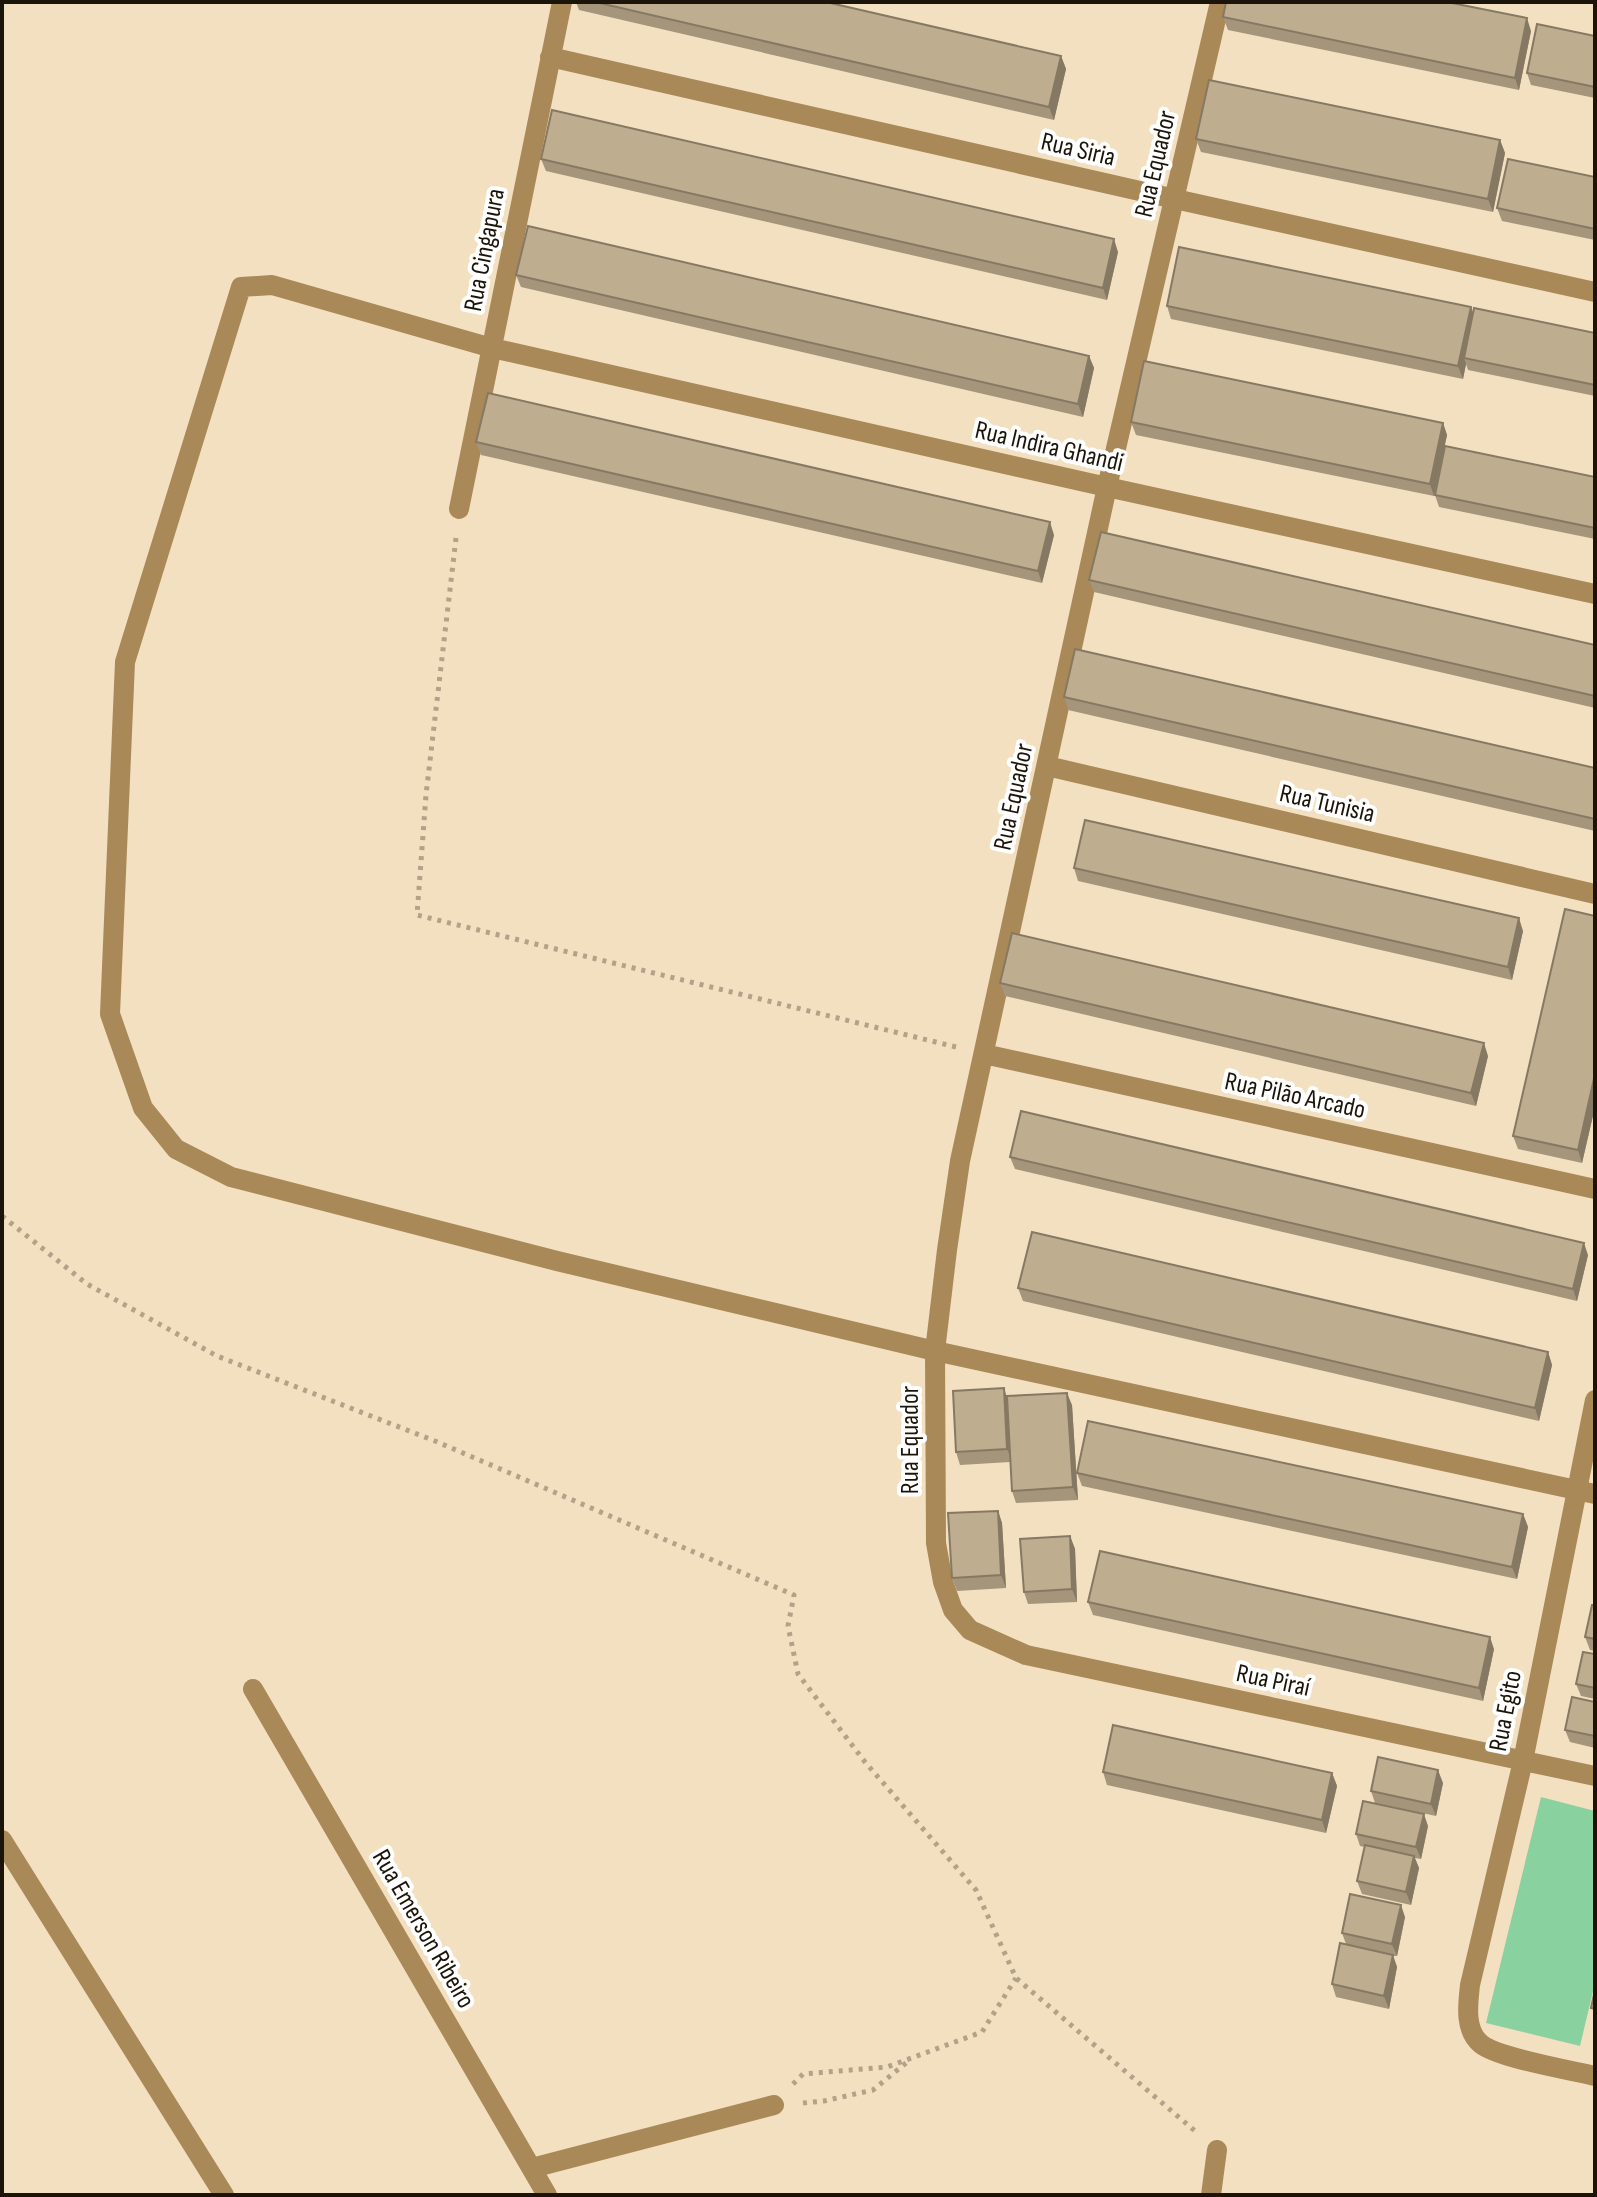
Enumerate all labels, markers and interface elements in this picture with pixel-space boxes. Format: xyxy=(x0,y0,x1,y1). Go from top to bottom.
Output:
street label: Rua Equador xyxy=(1129,107,1183,220)
street label: Rua Siria xyxy=(1038,126,1118,174)
street label: Rua Cingapura xyxy=(458,186,512,314)
street label: Rua Indira Ghandi xyxy=(972,415,1126,479)
street label: Rua Equador xyxy=(988,740,1041,853)
street label: Rua Tunisia xyxy=(1276,778,1378,830)
street label: Rua Pilão Arcado xyxy=(1222,1066,1368,1126)
street label: Rua Equador xyxy=(895,1385,926,1494)
street label: Rua Piraí xyxy=(1233,1658,1313,1704)
street label: Rua Egito xyxy=(1483,1668,1529,1754)
street label: Rua Emerson Ribeiro xyxy=(365,1844,481,2014)

